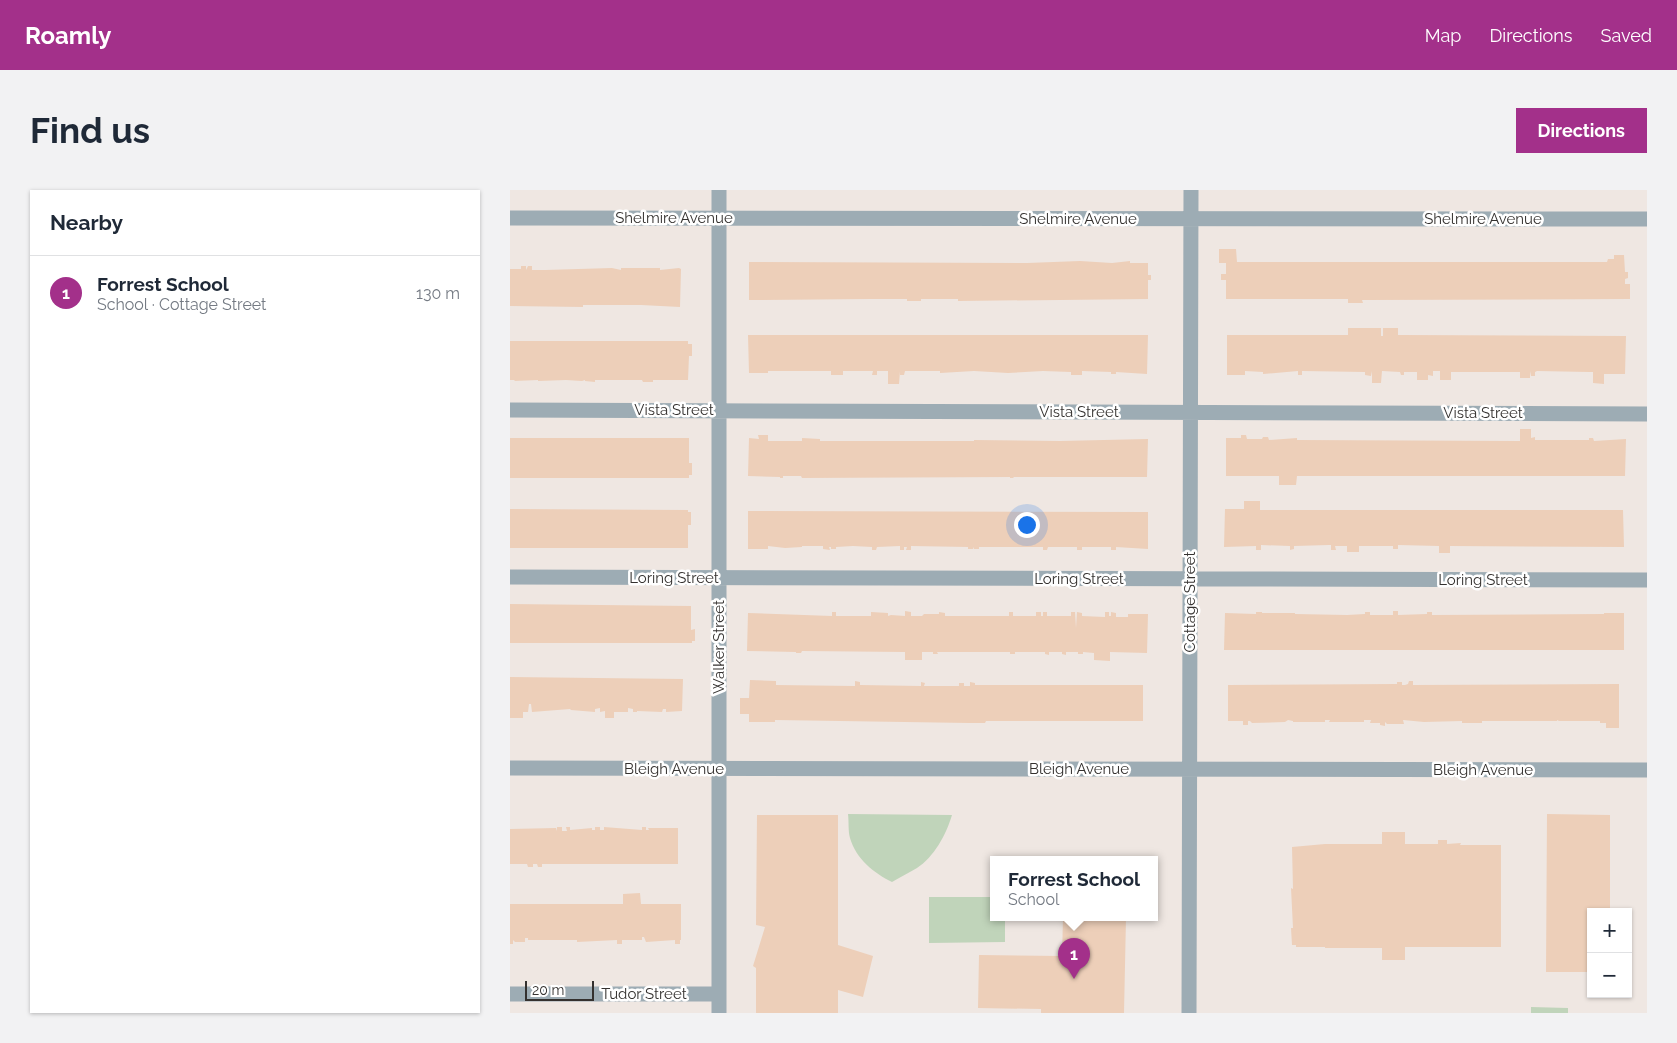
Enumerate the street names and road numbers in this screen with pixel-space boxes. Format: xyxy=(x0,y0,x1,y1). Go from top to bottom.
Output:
street label: Shelmire Avenue xyxy=(615,209,733,227)
street label: Shelmire Avenue xyxy=(1019,210,1137,228)
street label: Shelmire Avenue xyxy=(1424,210,1542,228)
street label: Vista Street xyxy=(634,401,714,419)
street label: Vista Street xyxy=(1039,403,1119,421)
street label: Vista Street xyxy=(1443,404,1523,422)
street label: Cottage Street xyxy=(1181,552,1199,652)
street label: Loring Street xyxy=(629,569,719,587)
street label: Loring Street xyxy=(1034,570,1124,588)
street label: Loring Street xyxy=(1438,571,1528,589)
street label: Walker Street xyxy=(710,600,728,694)
street label: Bleigh Avenue xyxy=(624,760,724,778)
street label: Bleigh Avenue xyxy=(1029,760,1129,778)
street label: Bleigh Avenue xyxy=(1433,761,1533,779)
street label: Tudor Street xyxy=(601,985,687,1003)

